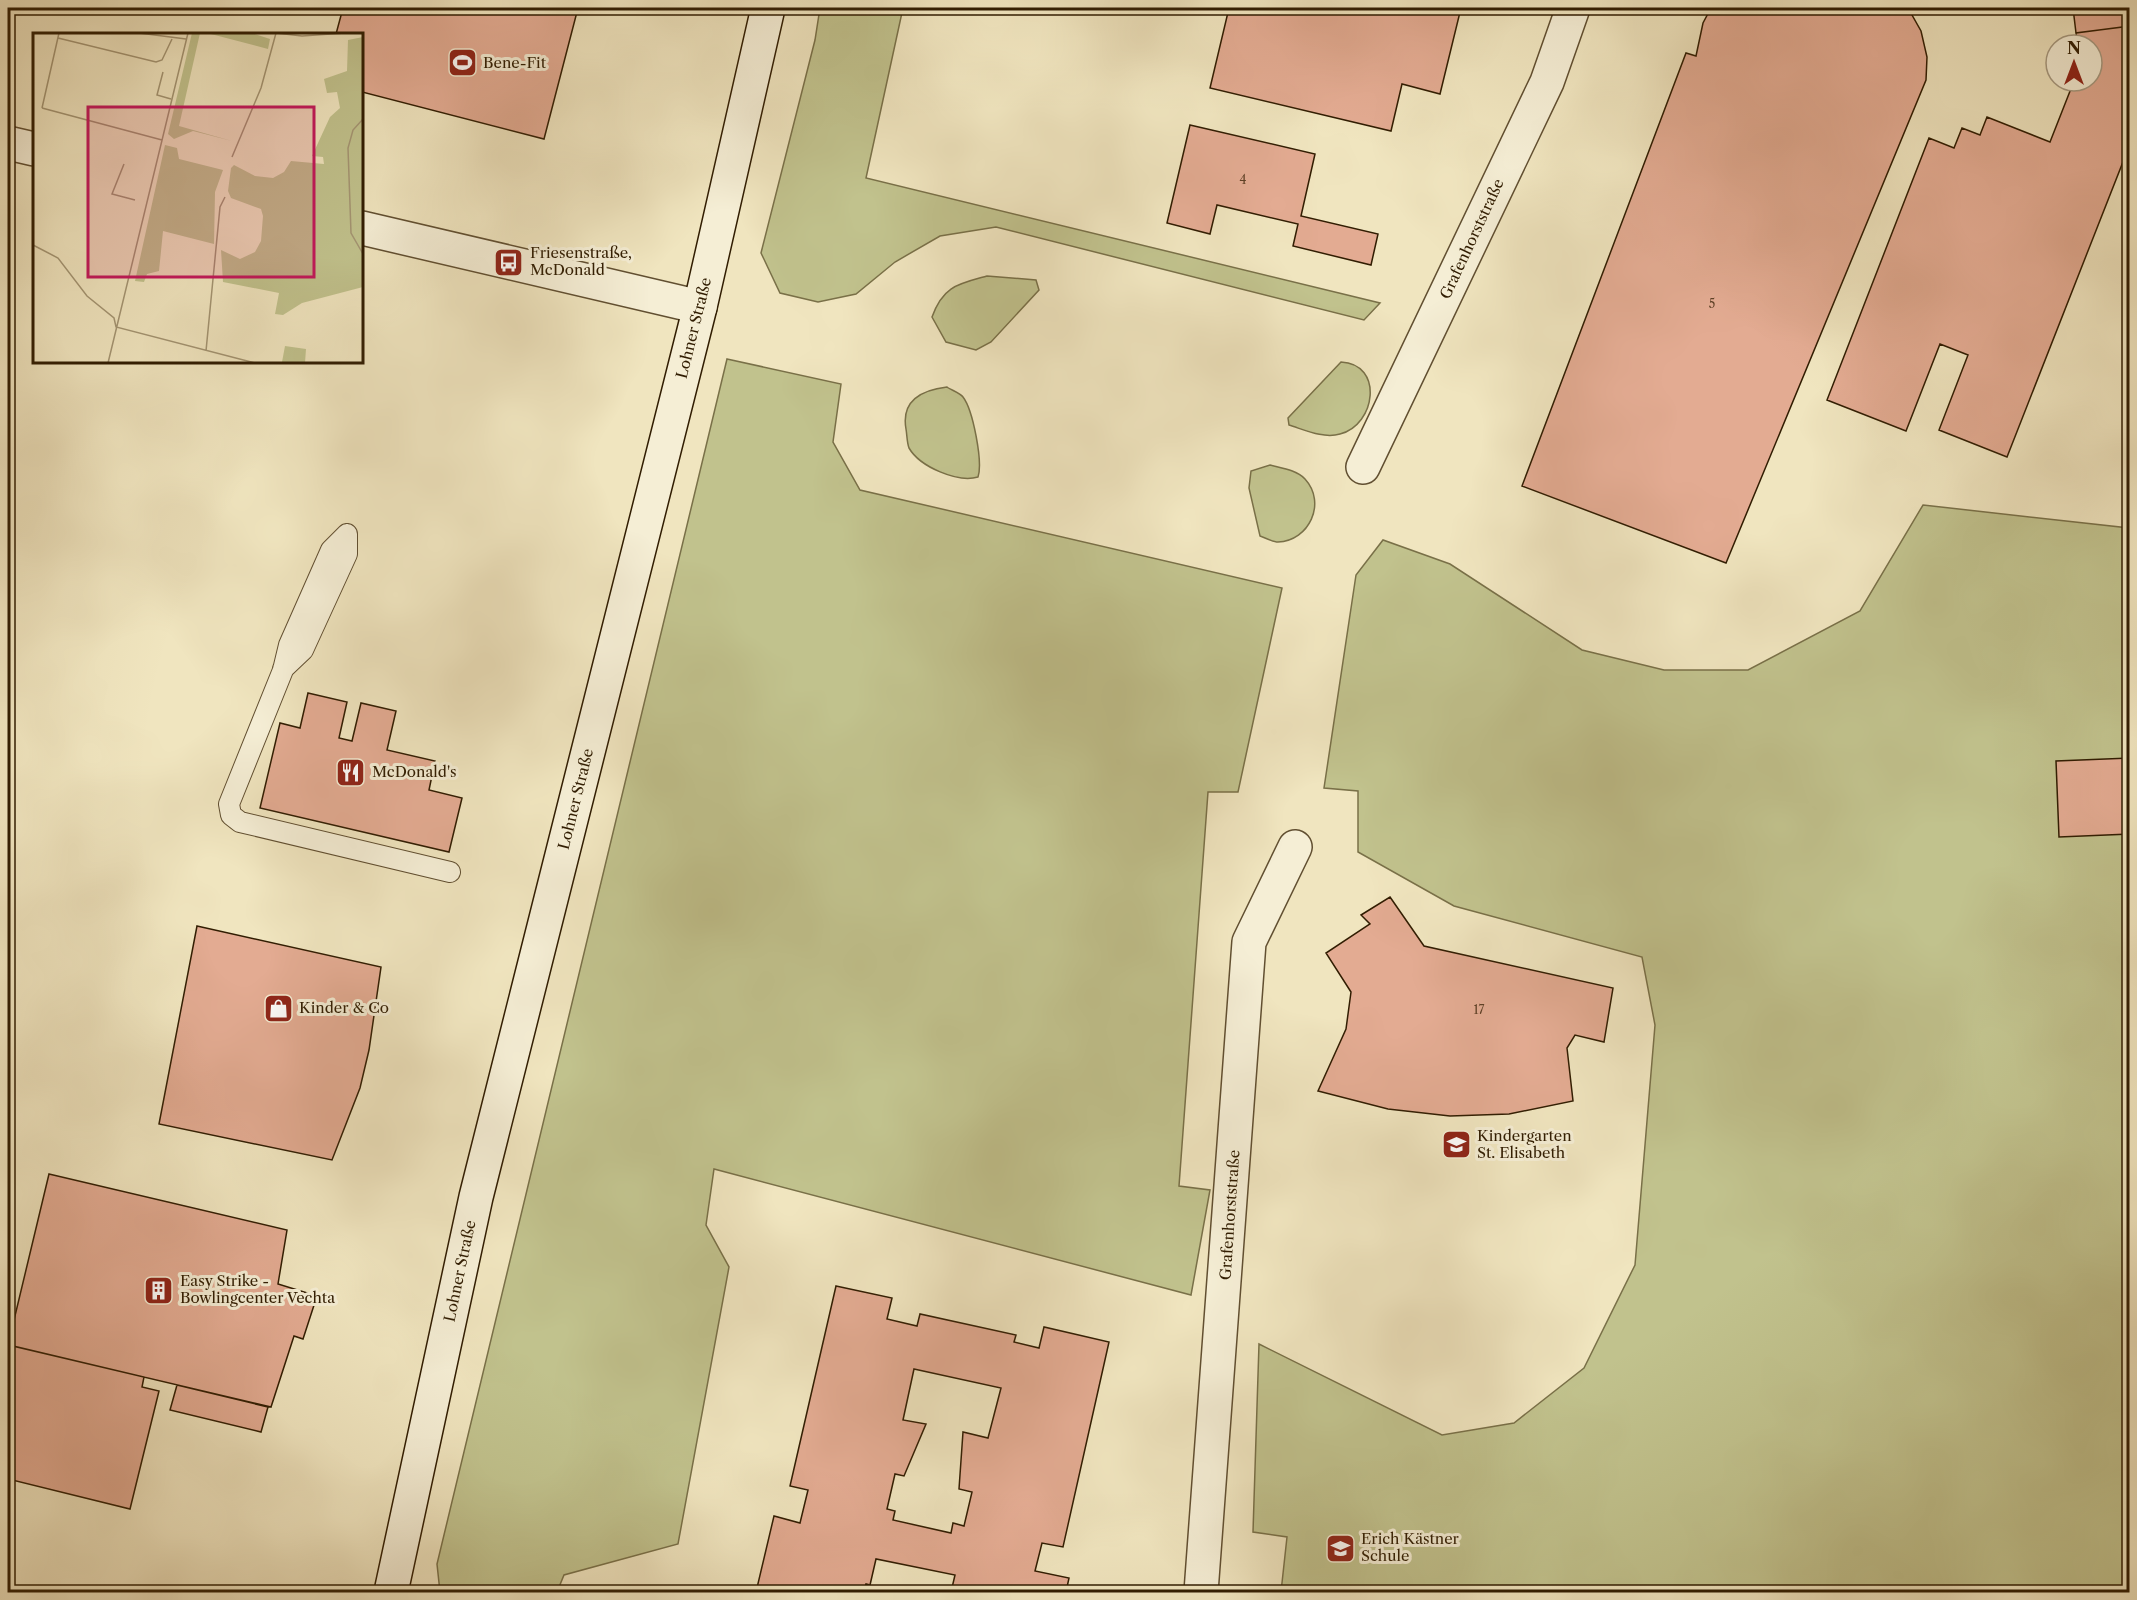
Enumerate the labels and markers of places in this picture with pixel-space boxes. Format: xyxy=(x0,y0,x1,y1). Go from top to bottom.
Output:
sports icon: Bene-Fit xyxy=(446,47,478,79)
place label: Bene-Fit xyxy=(483,53,547,72)
place label: Friesenstraße, McDonald xyxy=(530,243,632,279)
bus stop icon: Friesenstraße, McDonald xyxy=(493,246,525,278)
restaurant icon: McDonald's xyxy=(335,756,367,788)
place label: McDonald's xyxy=(372,762,457,781)
shop icon: Kinder & Co xyxy=(262,992,294,1024)
place label: Kinder & Co xyxy=(299,998,389,1017)
place label: Kindergarten St. Elisabeth xyxy=(1477,1126,1572,1162)
school or university icon: Kindergarten St. Elisabeth xyxy=(1440,1129,1472,1161)
place label: Easy Strike - Bowlingcenter Vechta xyxy=(180,1271,335,1307)
building icon: Easy Strike - Bowlingcenter Vechta xyxy=(143,1274,175,1306)
place label: Erich Kästner Schule xyxy=(1361,1529,1460,1565)
school or university icon: Erich Kästner Schule xyxy=(1324,1532,1356,1564)

